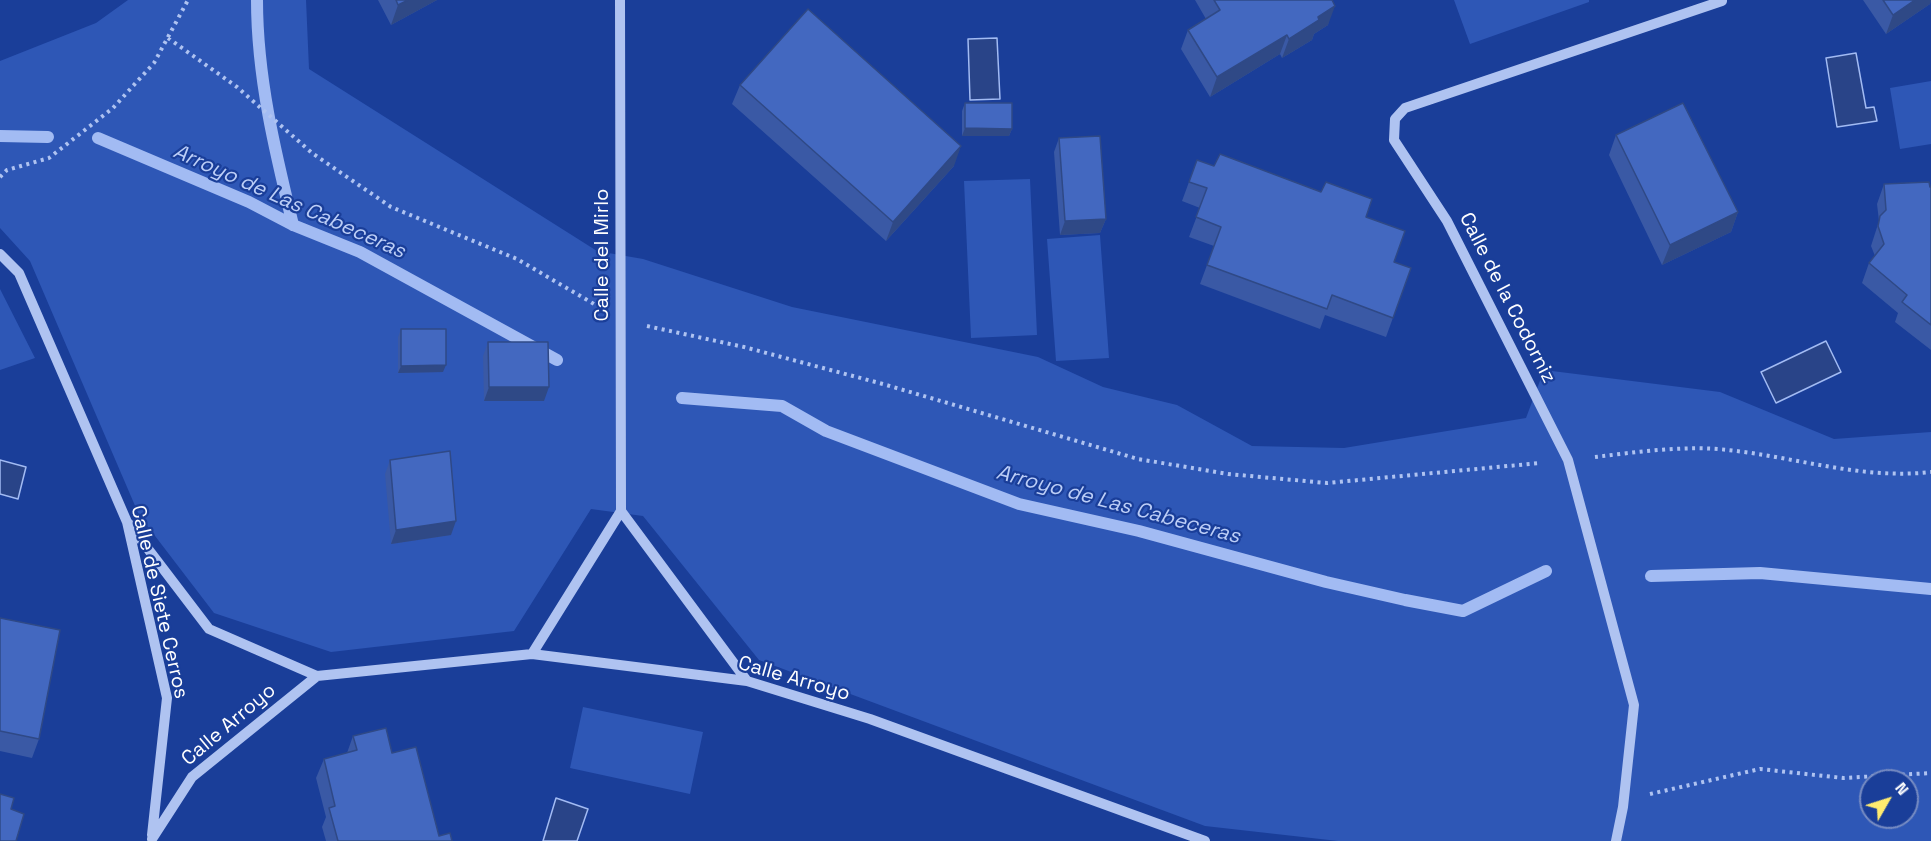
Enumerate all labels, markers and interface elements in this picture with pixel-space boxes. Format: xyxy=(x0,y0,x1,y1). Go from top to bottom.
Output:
water label: Arroyo de Las Cabeceras xyxy=(169,139,409,265)
street label: Calle del Mirlo xyxy=(591,189,615,321)
street label: Calle de la Codorniz xyxy=(1454,209,1560,387)
water label: Arroyo de Las Cabeceras xyxy=(993,460,1243,550)
street label: Calle de Siete Cerros xyxy=(125,503,193,701)
street label: Calle Arroyo xyxy=(735,652,853,706)
street label: Calle Arroyo xyxy=(177,679,281,771)
north arrow xyxy=(1859,769,1919,829)
text: N xyxy=(1890,778,1913,799)

